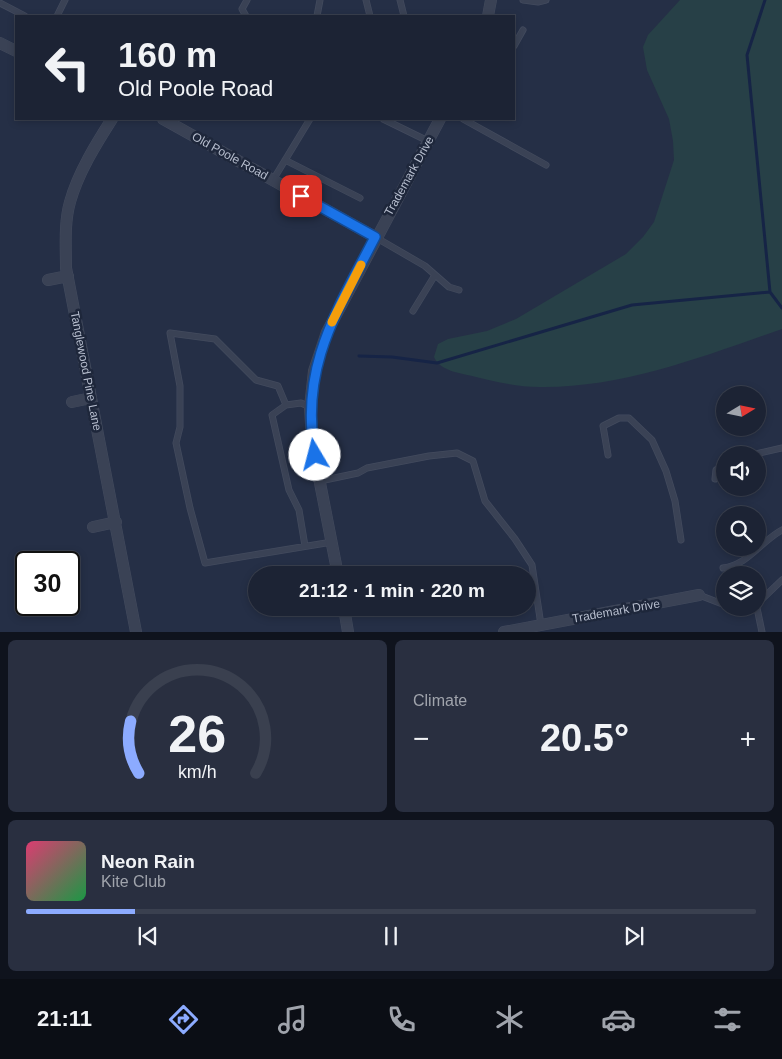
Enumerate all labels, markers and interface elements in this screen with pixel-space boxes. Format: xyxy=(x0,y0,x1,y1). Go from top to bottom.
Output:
icon: left xyxy=(35,35,100,100)
text: 160 m xyxy=(118,35,217,74)
text: Old Poole Road xyxy=(118,76,273,101)
street label: Old Poole Road xyxy=(190,129,270,183)
street label: Trademark Drive xyxy=(381,133,437,218)
pin xyxy=(280,175,322,217)
icon: arrive xyxy=(287,182,315,210)
street label: Tanglewood Pine Lane xyxy=(68,310,105,432)
north arrow xyxy=(716,386,766,436)
map controls xyxy=(716,386,766,616)
position arrow xyxy=(288,428,340,480)
button: sound xyxy=(716,446,766,496)
button: search xyxy=(716,506,766,556)
speed limit sign: 30 xyxy=(15,551,80,616)
button: layers xyxy=(716,566,766,616)
text: 21:12 · 1 min · 220 m xyxy=(299,580,485,601)
street label: Trademark Drive xyxy=(571,596,661,626)
text: Climate xyxy=(413,692,467,709)
text: 26 xyxy=(169,705,226,763)
text: 20.5° xyxy=(540,717,629,759)
text: − xyxy=(413,723,429,754)
text: + xyxy=(740,723,756,754)
text: km/h xyxy=(178,762,217,782)
text: Neon Rain xyxy=(101,851,195,872)
text: Kite Club xyxy=(101,873,166,890)
icon: previous xyxy=(134,922,162,950)
icon: pause xyxy=(377,922,405,950)
icon: next xyxy=(620,922,648,950)
icon: directions xyxy=(166,1002,201,1037)
icon: music xyxy=(275,1002,310,1037)
icon: phone xyxy=(384,1002,419,1037)
icon: climate xyxy=(492,1002,527,1037)
icon: car xyxy=(601,1002,636,1037)
icon: filters xyxy=(710,1002,745,1037)
text: 21:11 xyxy=(37,1006,92,1031)

